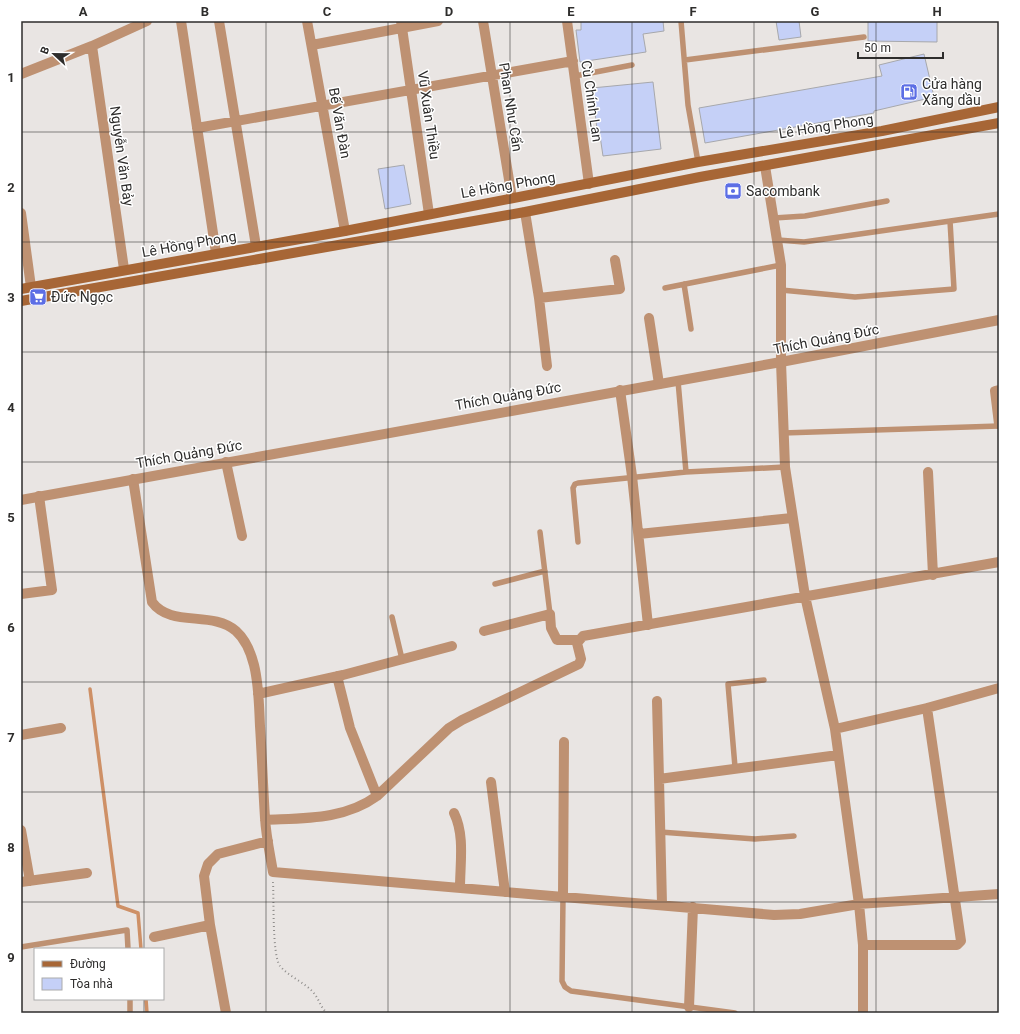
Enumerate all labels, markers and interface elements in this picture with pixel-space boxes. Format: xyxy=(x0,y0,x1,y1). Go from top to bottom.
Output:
text: A xyxy=(79,4,88,19)
text: B xyxy=(201,4,209,19)
text: C xyxy=(323,4,332,19)
text: D xyxy=(445,4,453,19)
text: E xyxy=(567,4,575,19)
text: F xyxy=(689,4,697,19)
text: G xyxy=(811,4,820,19)
text: H xyxy=(932,4,942,19)
north arrow xyxy=(34,34,74,74)
scale bar xyxy=(858,34,943,60)
text: 50 m xyxy=(864,41,891,55)
text: B xyxy=(38,45,53,56)
street label: Cù Chính Lan xyxy=(578,59,606,143)
street label: Phan Như Cẩn xyxy=(496,61,526,153)
text: 1 xyxy=(7,70,15,85)
street label: Vũ Xuân Thiều xyxy=(415,70,443,160)
place label: Cửa hàng Xăng dầu xyxy=(922,76,982,108)
fuel station icon: Cửa hàng Xăng dầu xyxy=(899,82,919,102)
street label: Bế Văn Đàn xyxy=(326,86,354,160)
street label: Nguyễn Văn Bảy xyxy=(107,105,137,207)
street label: Lê Hồng Phong xyxy=(778,111,874,141)
street label: Lê Hồng Phong xyxy=(460,169,556,201)
text: 2 xyxy=(7,180,15,195)
bank icon: Sacombank xyxy=(723,181,743,201)
place label: Sacombank xyxy=(746,183,821,199)
street label: Lê Hồng Phong xyxy=(141,228,237,260)
supermarket icon: Đức Ngọc xyxy=(28,287,48,307)
place label: Đức Ngọc xyxy=(51,289,113,305)
text: 3 xyxy=(7,290,15,305)
street label: Thích Quảng Đức xyxy=(772,321,880,357)
street label: Thích Quảng Đức xyxy=(454,379,562,413)
text: 4 xyxy=(7,400,15,415)
street label: Thích Quảng Đức xyxy=(135,437,243,471)
text: 5 xyxy=(7,510,15,525)
text: 6 xyxy=(7,620,15,635)
text: 7 xyxy=(7,730,15,745)
text: 8 xyxy=(7,840,15,855)
legend xyxy=(34,948,164,1000)
text: 9 xyxy=(7,950,15,965)
text: Đường xyxy=(70,957,106,971)
text: Tòa nhà xyxy=(70,977,113,991)

